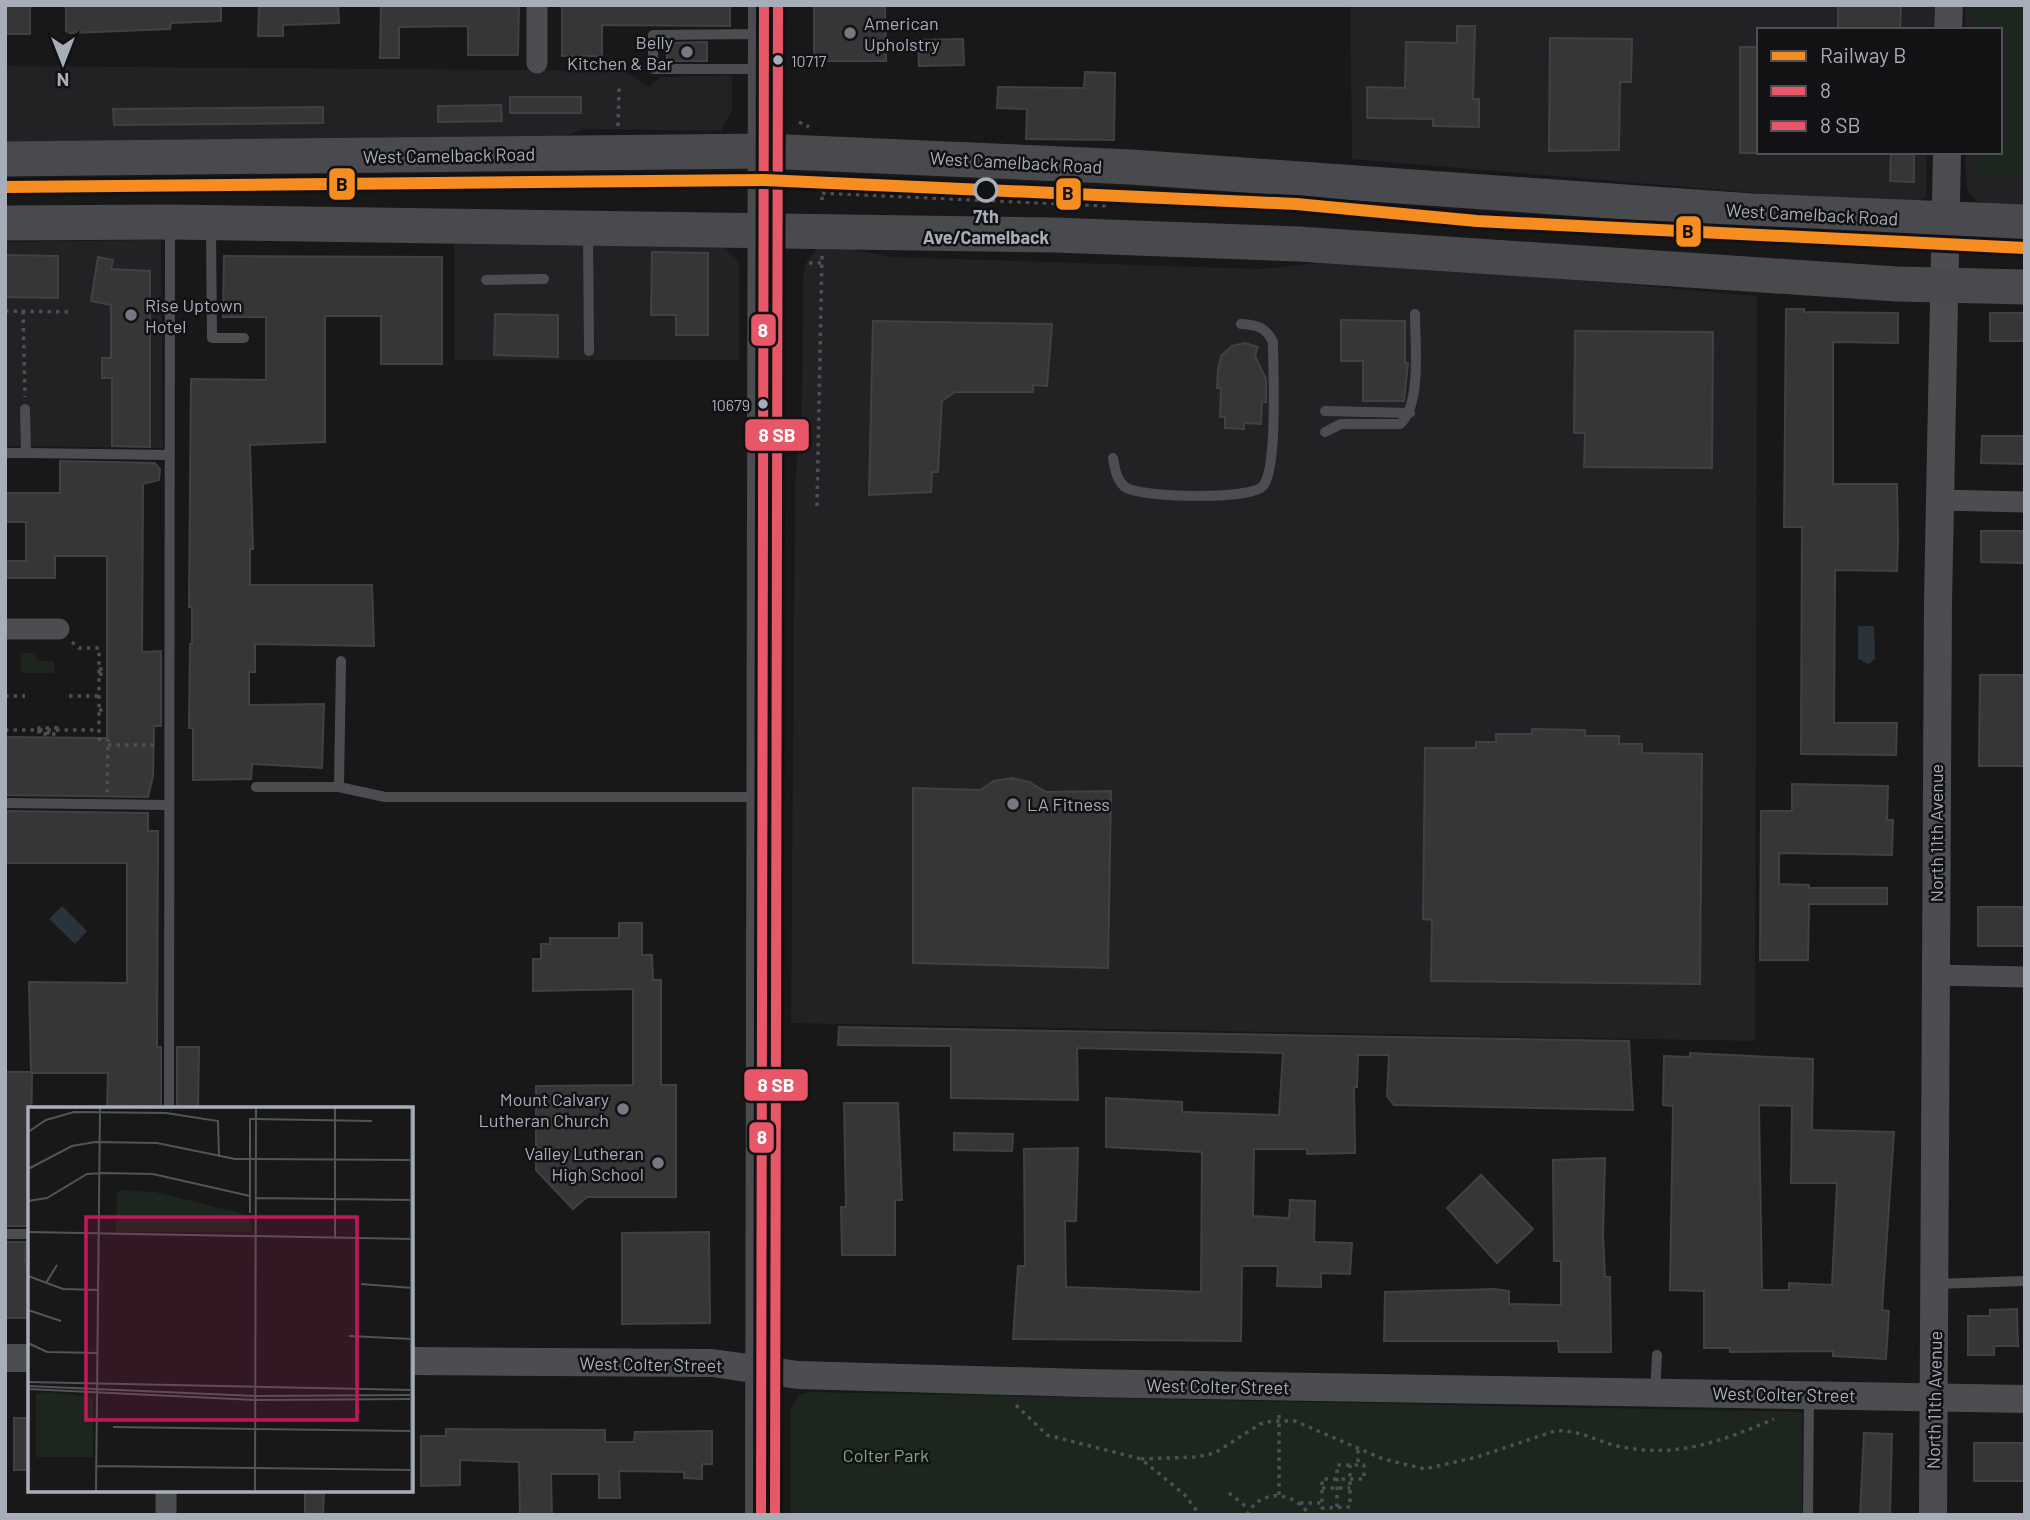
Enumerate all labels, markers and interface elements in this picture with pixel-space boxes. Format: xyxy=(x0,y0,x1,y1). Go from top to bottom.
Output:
place label: American Upholstry xyxy=(864,12,940,55)
marker: American Upholstry xyxy=(842,25,858,41)
north arrow xyxy=(28,28,98,98)
legend xyxy=(1757,28,2002,154)
place label: Belly Kitchen & Bar xyxy=(567,31,673,74)
text: Railway B xyxy=(1820,42,1906,67)
marker: Belly Kitchen & Bar xyxy=(679,44,695,60)
place label: 10717 xyxy=(791,51,827,70)
marker: 10717 xyxy=(771,53,785,67)
text: N xyxy=(57,69,69,92)
text: 8 xyxy=(1820,77,1831,102)
text: 8 SB xyxy=(1820,112,1861,137)
street label: West Camelback Road xyxy=(363,142,535,168)
street label: West Camelback Road xyxy=(929,147,1103,177)
line badge: B xyxy=(328,167,356,201)
text: B xyxy=(336,172,348,195)
line badge: B xyxy=(1055,177,1082,211)
marker: 7th Ave/Camelback xyxy=(974,178,998,202)
text: B xyxy=(1062,181,1074,204)
street label: West Camelback Road xyxy=(1725,199,1899,229)
place label: 7th Ave/Camelback xyxy=(923,205,1050,248)
line badge: B xyxy=(1675,215,1702,248)
text: B xyxy=(1682,219,1694,242)
place label: Rise Uptown Hotel xyxy=(145,294,242,337)
marker: Rise Uptown Hotel xyxy=(123,307,139,323)
line badge: 8 xyxy=(750,313,777,347)
text: 8 xyxy=(758,318,768,341)
place label: 10679 xyxy=(711,395,750,414)
marker: 10679 xyxy=(756,397,770,411)
line badge: 8 SB xyxy=(744,418,810,452)
text: 8 SB xyxy=(758,423,796,446)
street label: North 11th Avenue xyxy=(1925,764,1947,902)
place label: LA Fitness xyxy=(1027,793,1110,815)
marker: LA Fitness xyxy=(1005,796,1021,812)
line badge: 8 SB xyxy=(743,1068,809,1102)
text: 8 SB xyxy=(757,1073,795,1096)
place label: Mount Calvary Lutheran Church xyxy=(479,1088,609,1131)
marker: Mount Calvary Lutheran Church xyxy=(615,1101,631,1117)
inset map xyxy=(28,1107,413,1492)
line badge: 8 xyxy=(748,1121,775,1154)
text: 8 xyxy=(757,1125,767,1148)
place label: Valley Lutheran High School xyxy=(525,1142,644,1185)
marker: Valley Lutheran High School xyxy=(650,1155,666,1171)
street label: North 11th Avenue xyxy=(1922,1331,1946,1469)
street label: West Colter Street xyxy=(579,1352,723,1376)
street label: West Colter Street xyxy=(1146,1374,1290,1398)
street label: West Colter Street xyxy=(1712,1382,1856,1406)
park label: Colter Park xyxy=(843,1444,929,1466)

